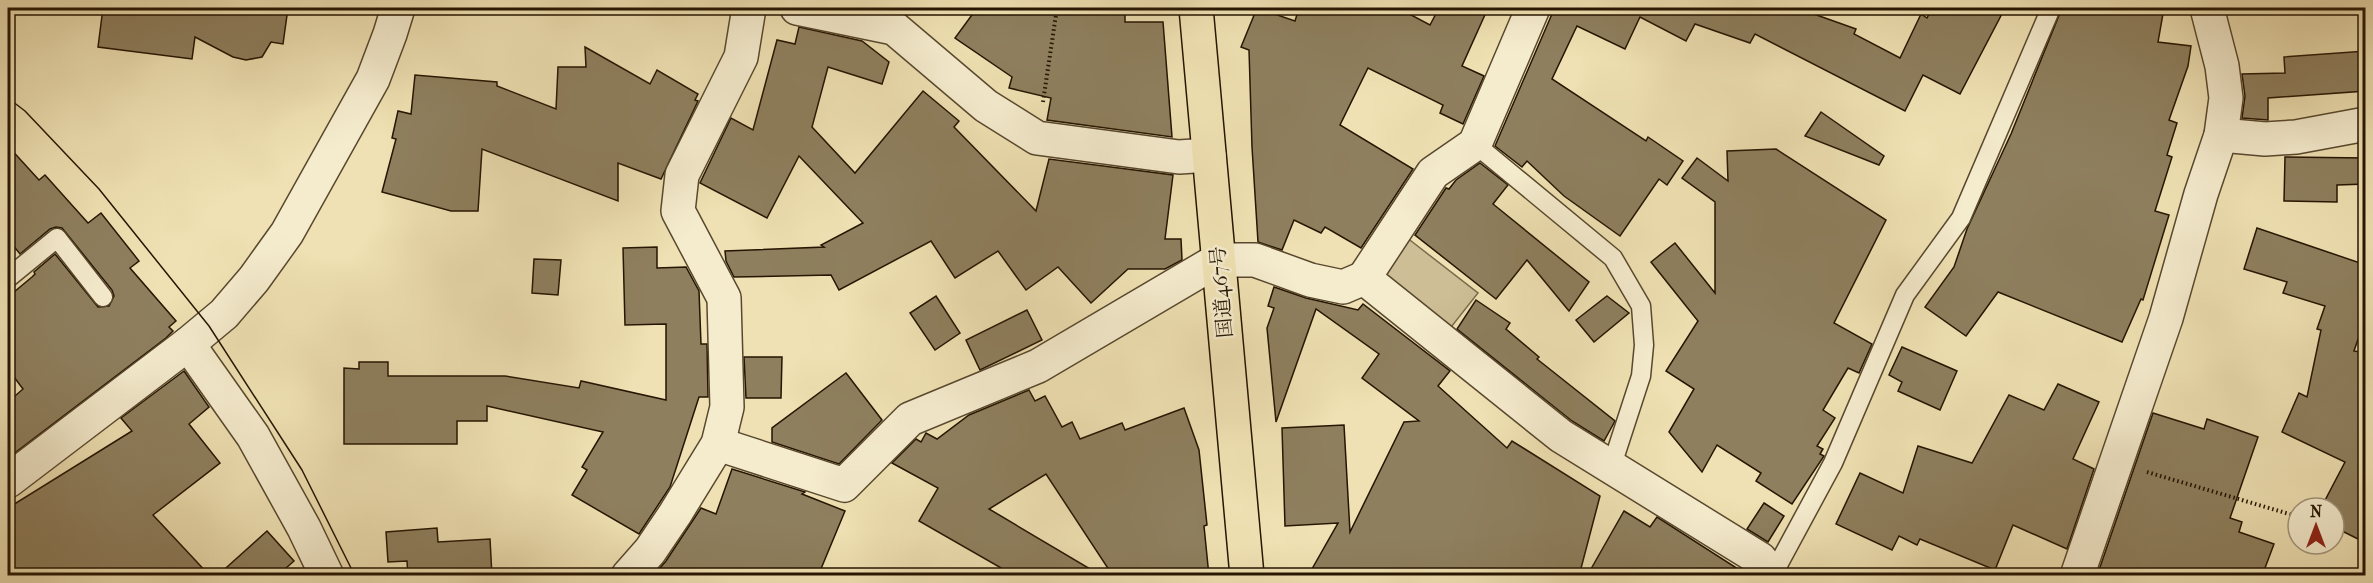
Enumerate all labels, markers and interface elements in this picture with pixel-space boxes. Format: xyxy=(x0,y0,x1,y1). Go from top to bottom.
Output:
street label: 国道467号 xyxy=(1206,245,1237,339)
north arrow xyxy=(2286,496,2346,556)
text: N xyxy=(2310,502,2323,521)

